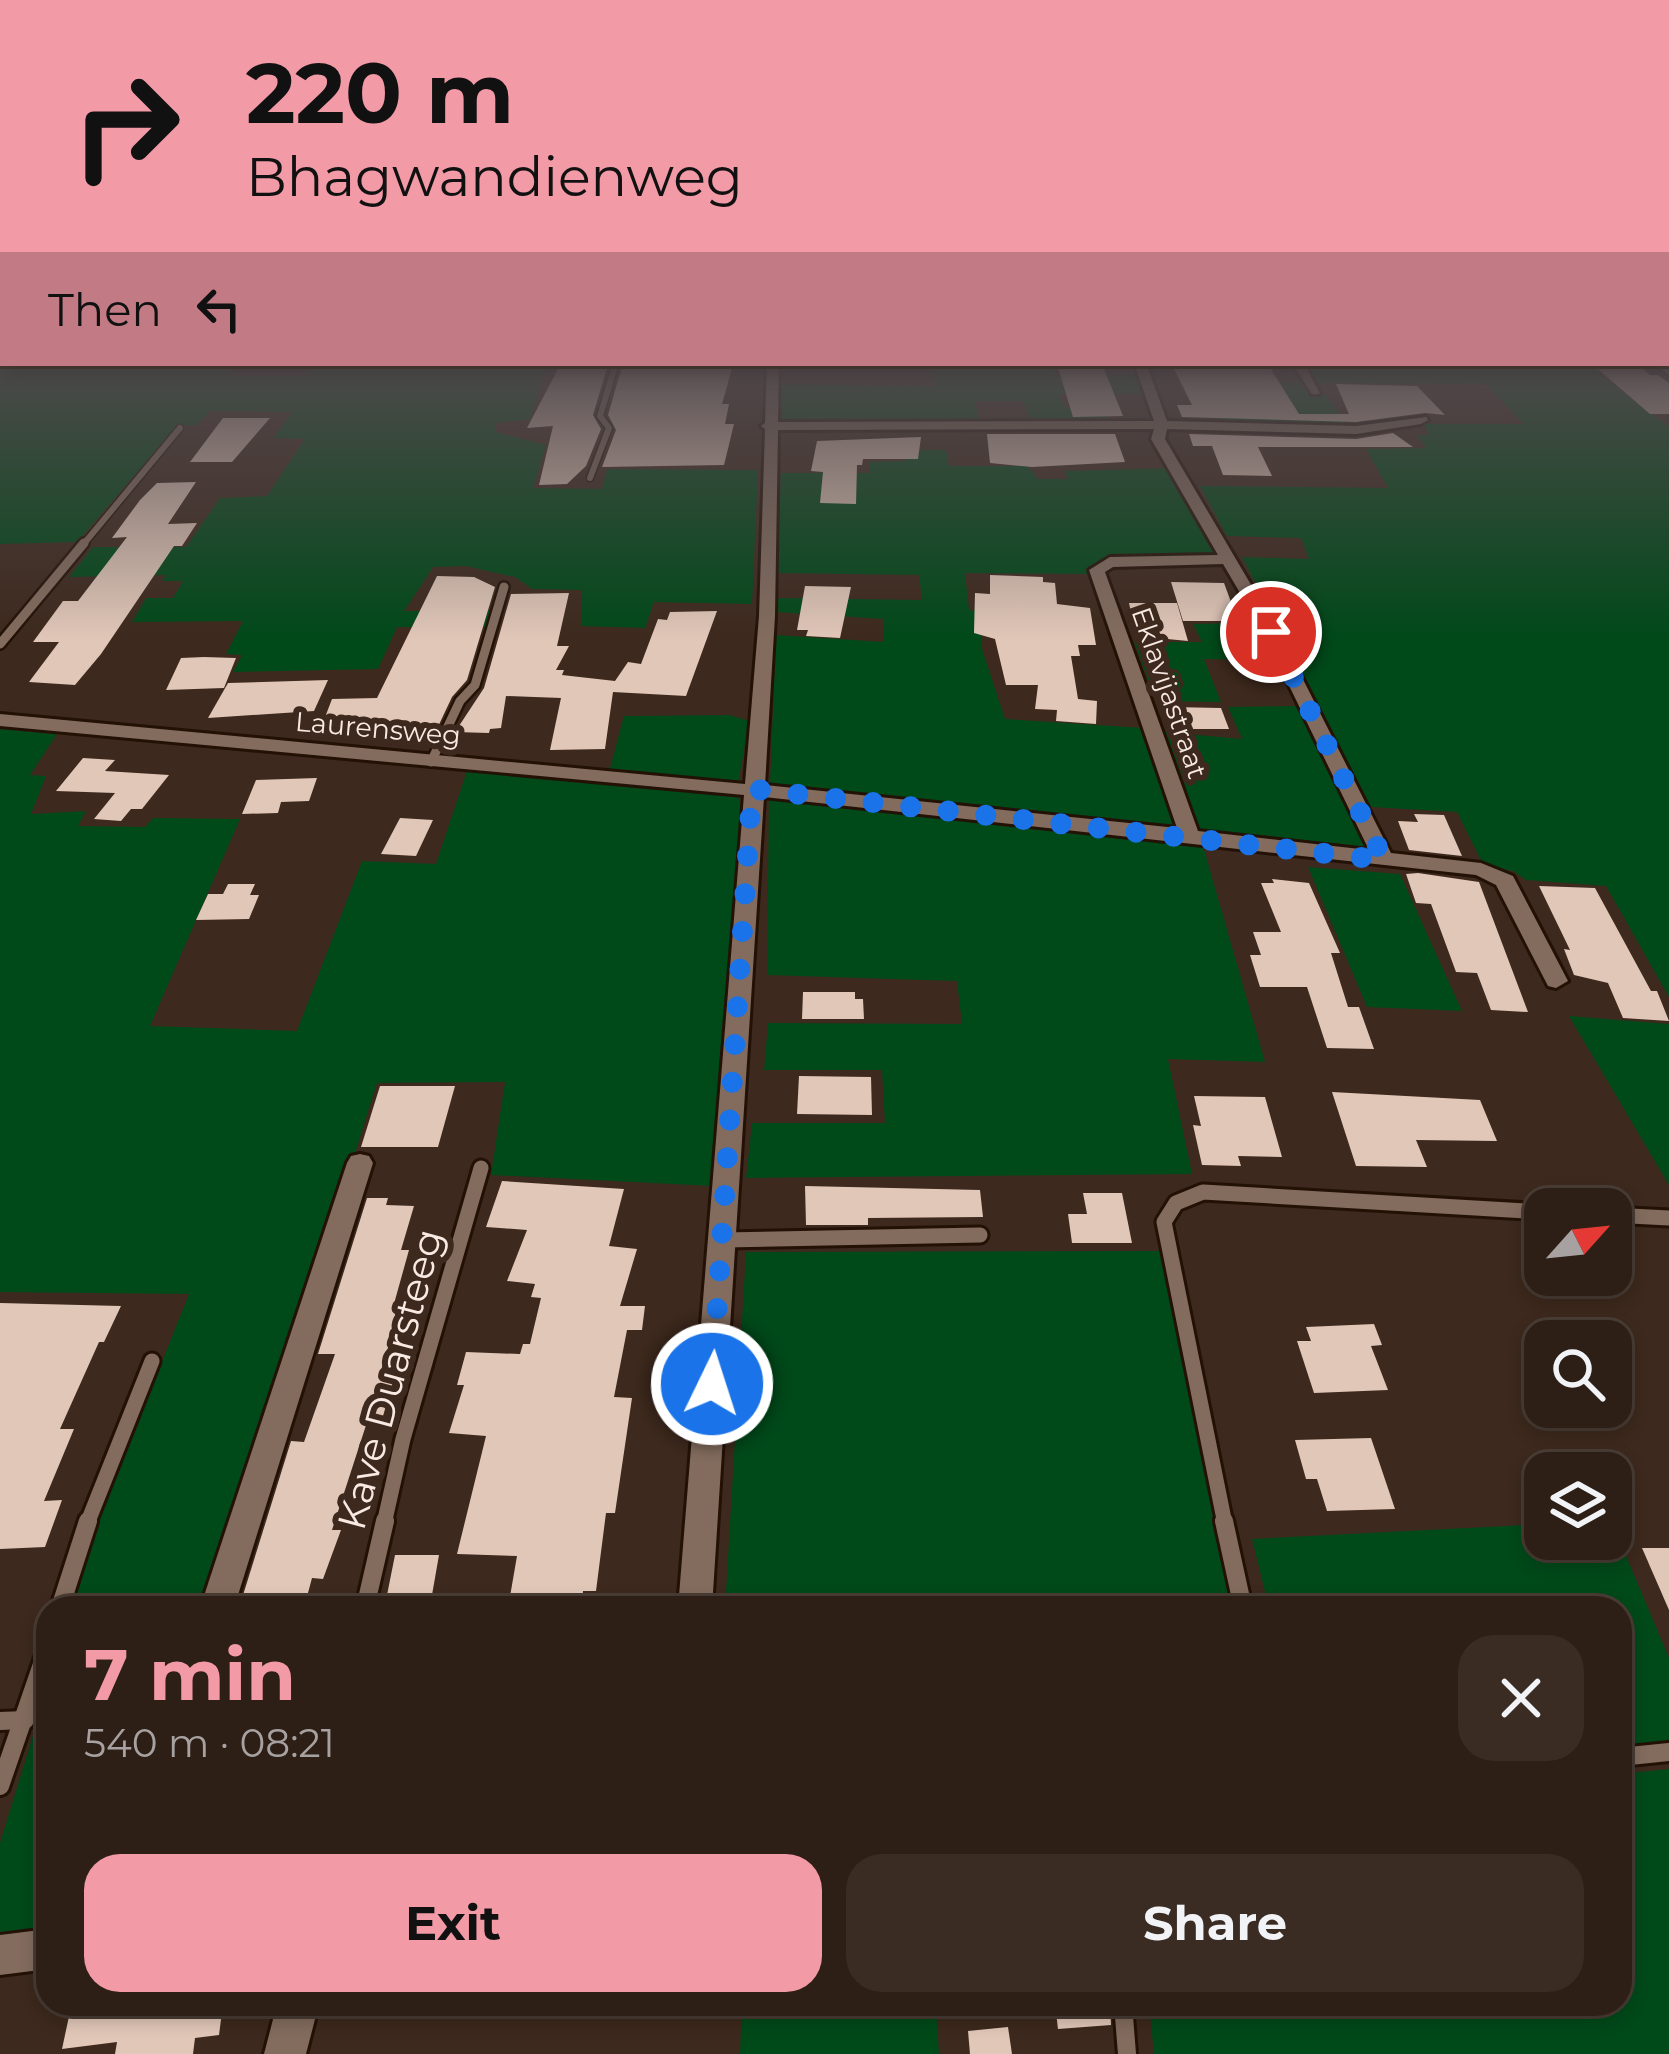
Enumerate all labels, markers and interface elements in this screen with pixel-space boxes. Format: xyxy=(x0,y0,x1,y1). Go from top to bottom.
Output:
text: 220 m xyxy=(246,42,514,144)
icon: right xyxy=(48,48,204,204)
text: Bhagwandienweg xyxy=(246,144,743,210)
icon: left xyxy=(186,276,252,342)
text: Then xyxy=(48,282,162,337)
pin xyxy=(1220,581,1322,683)
icon: arrive xyxy=(1238,599,1304,665)
street label: Eklavijastraat xyxy=(1125,603,1214,783)
street label: Laurensweg xyxy=(294,705,462,752)
north arrow xyxy=(1524,1188,1632,1296)
map controls xyxy=(1524,1188,1632,1560)
street label: Kave Duarsteeg xyxy=(327,1224,453,1534)
button: search xyxy=(1524,1320,1632,1428)
position arrow xyxy=(649,1321,775,1447)
button: layers xyxy=(1524,1452,1632,1560)
text: 7 min xyxy=(84,1630,296,1718)
button: close xyxy=(1458,1635,1584,1761)
text: 540 m · 08:21 xyxy=(84,1719,335,1767)
button: Exit xyxy=(84,1854,822,1992)
button: Share xyxy=(846,1854,1584,1992)

